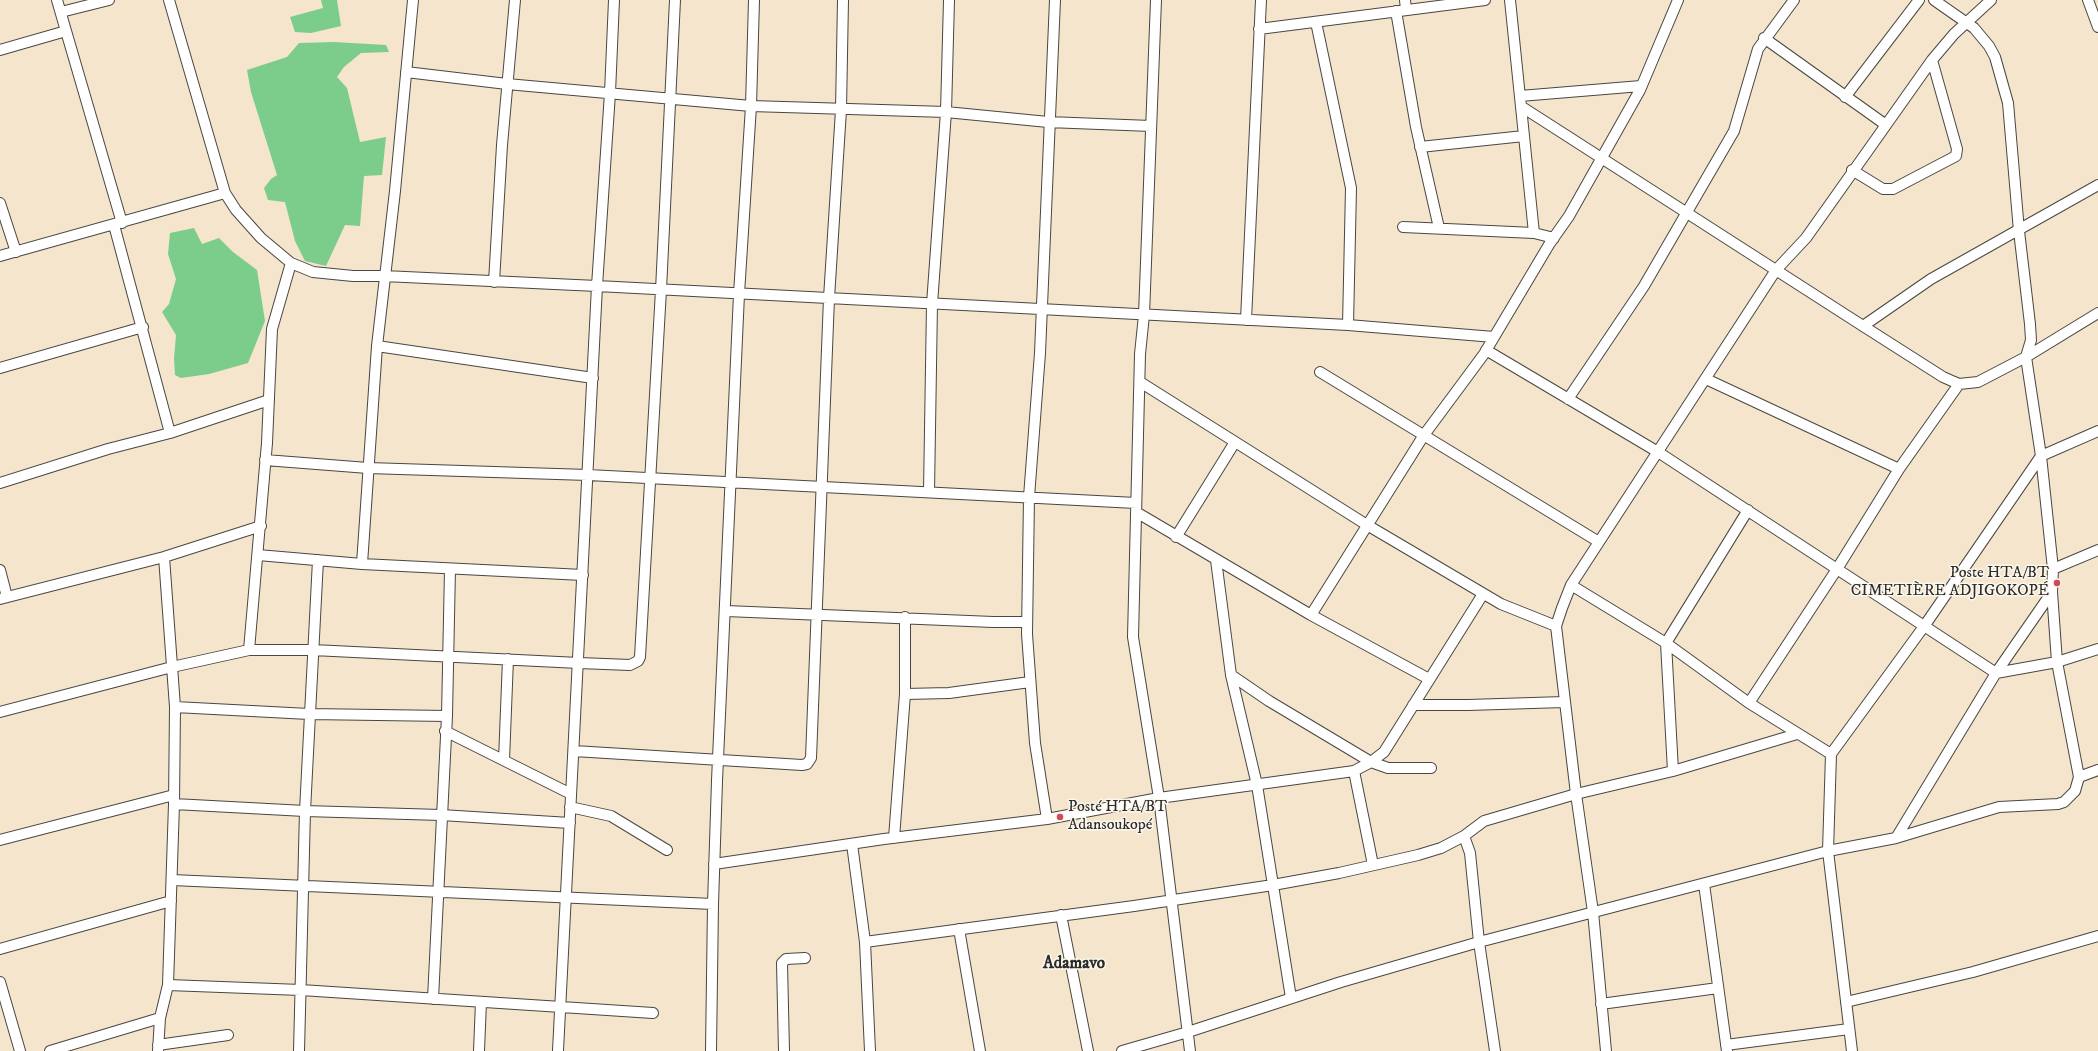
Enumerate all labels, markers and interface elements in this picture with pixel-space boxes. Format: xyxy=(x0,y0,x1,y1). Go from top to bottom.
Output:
place label: Poste HTA/BT CIMETIÈRE ADJIGOKOPÉ xyxy=(1851,564,2049,602)
marker: Poste HTA/BT CIMETIÈRE ADJIGOKOPÉ xyxy=(2052,578,2062,588)
place label: Posté HTA/BT Adansoukopé xyxy=(1068,798,1167,836)
marker: Posté HTA/BT Adansoukopé xyxy=(1055,812,1065,822)
district label: Adamavo xyxy=(1043,954,1105,974)

